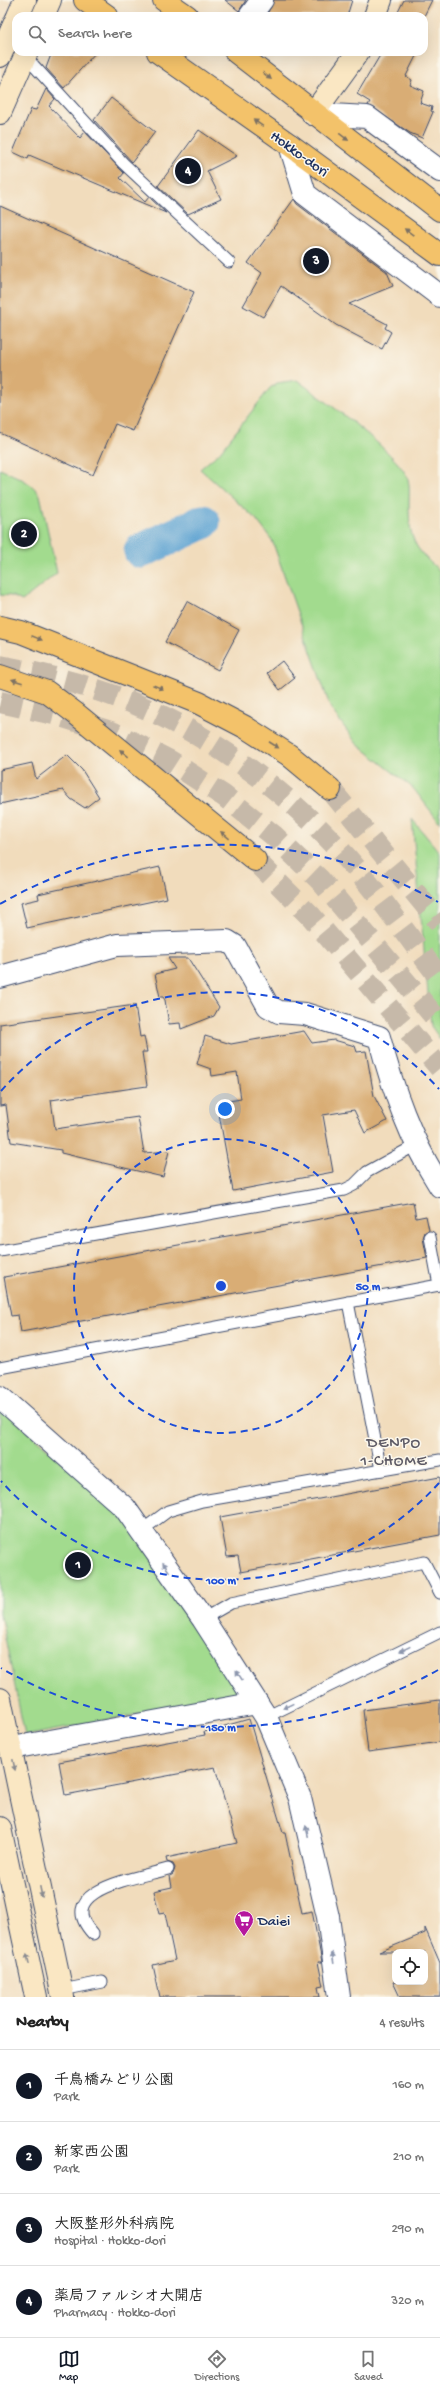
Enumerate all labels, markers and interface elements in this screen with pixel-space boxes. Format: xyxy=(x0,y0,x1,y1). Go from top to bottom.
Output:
search box xyxy=(12,12,428,56)
icon: search xyxy=(26,23,48,45)
text: Search here xyxy=(58,25,132,43)
one-way arrow xyxy=(261,72,272,81)
one-way arrow xyxy=(253,119,264,127)
street label: Hokko-dori xyxy=(266,128,331,182)
one-way arrow xyxy=(339,133,350,142)
pin: 4 xyxy=(175,156,201,186)
one-way arrow xyxy=(403,228,414,236)
pin: 3 xyxy=(303,246,329,276)
pin: 2 xyxy=(11,519,37,549)
one-way arrow xyxy=(32,636,44,642)
one-way arrow xyxy=(11,678,23,684)
one-way arrow xyxy=(152,684,163,690)
one-way arrow xyxy=(268,742,279,749)
one-way arrow xyxy=(119,748,130,757)
one-way arrow xyxy=(219,831,230,840)
your location xyxy=(215,1099,235,1119)
centre of rings xyxy=(214,1279,228,1293)
text: 50 m xyxy=(356,1281,381,1295)
district label: DENPO 1-CHOME xyxy=(360,1435,428,1472)
pin: 1 xyxy=(65,1550,91,1580)
one-way arrow xyxy=(162,1562,170,1572)
text: 100 m xyxy=(205,1575,236,1589)
one-way arrow xyxy=(399,1646,411,1652)
one-way arrow xyxy=(235,1669,242,1681)
one-way arrow xyxy=(282,1703,294,1709)
text: 150 m xyxy=(205,1722,236,1736)
one-way arrow xyxy=(11,1759,17,1771)
one-way arrow xyxy=(304,1825,310,1837)
one-way arrow xyxy=(38,1886,44,1898)
supermarket icon: Daiei xyxy=(233,1909,255,1937)
place label: Daiei xyxy=(257,1913,290,1931)
map controls xyxy=(392,1949,428,1985)
button: locate xyxy=(392,1949,428,1985)
one-way arrow xyxy=(330,1952,336,1964)
one-way arrow xyxy=(24,1953,30,1965)
text: Nearby xyxy=(16,2013,69,2033)
text: 4 results xyxy=(380,2016,424,2031)
text: 千鳥橋みどり公園 xyxy=(54,2072,174,2090)
text: 1 xyxy=(26,2078,32,2093)
text: 160 m xyxy=(392,2078,424,2093)
text: Park xyxy=(54,2090,79,2105)
text: 新家西公園 xyxy=(54,2144,129,2162)
text: 2 xyxy=(26,2150,32,2165)
text: 210 m xyxy=(393,2150,424,2165)
text: Park xyxy=(54,2162,79,2177)
text: 大阪整形外科病院 xyxy=(54,2216,174,2234)
text: 3 xyxy=(26,2222,32,2237)
text: 290 m xyxy=(391,2222,424,2237)
text: Hospital · Hokko-dori xyxy=(54,2234,166,2249)
text: 薬局ファルシオ大開店 xyxy=(54,2288,204,2306)
text: 4 xyxy=(26,2294,32,2309)
text: 320 m xyxy=(391,2294,424,2309)
text: Pharmacy · Hokko-dori xyxy=(54,2306,176,2321)
tab: Map xyxy=(58,2348,80,2384)
tab: Directions xyxy=(195,2348,239,2384)
tab: Saved xyxy=(354,2348,382,2384)

